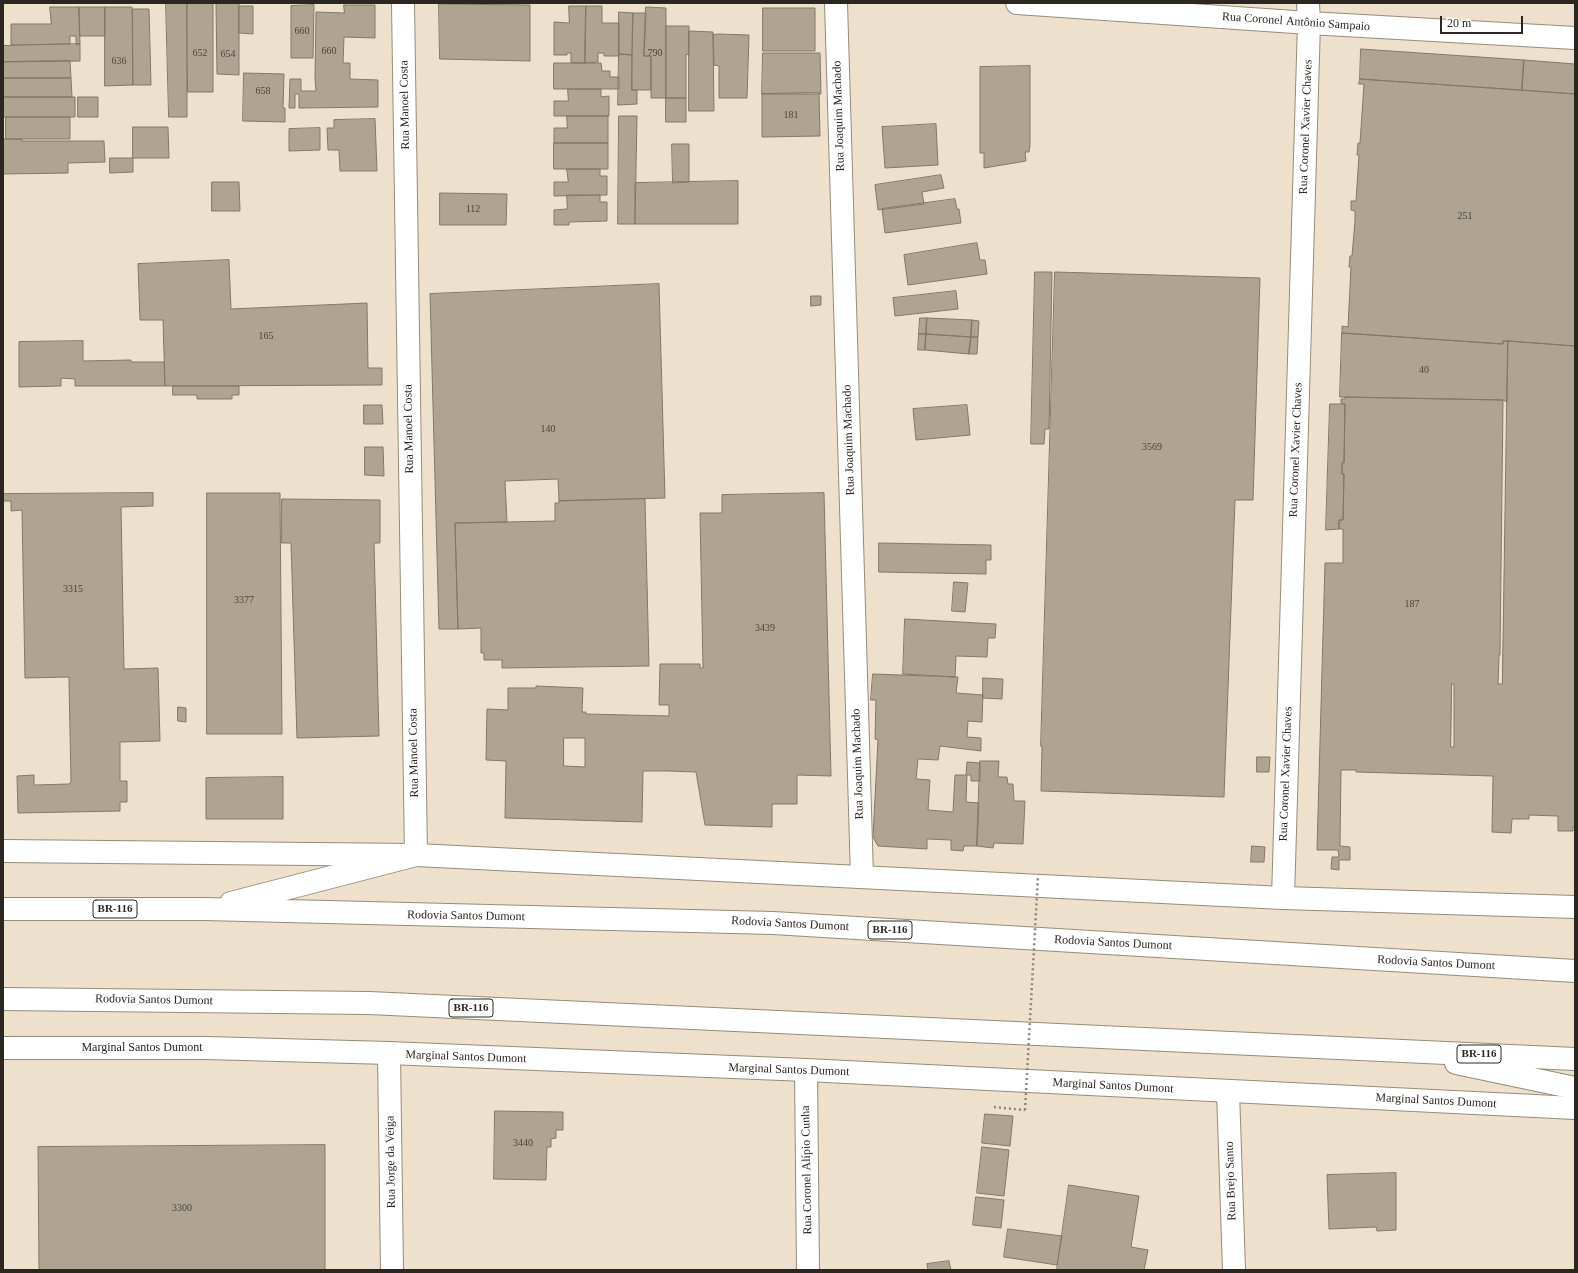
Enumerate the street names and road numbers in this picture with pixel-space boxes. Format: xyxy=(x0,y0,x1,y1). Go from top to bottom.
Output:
street label: Rua Coronel Antônio Sampaio xyxy=(1222,10,1370,34)
street label: Rua Coronel Xavier Chaves xyxy=(1296,59,1316,195)
street label: Rua Manoel Costa xyxy=(397,60,413,150)
street label: Rua Joaquim Machado xyxy=(830,60,848,172)
street label: Rua Coronel Xavier Chaves xyxy=(1286,382,1306,518)
street label: Rua Manoel Costa xyxy=(401,384,417,474)
street label: Rua Joaquim Machado xyxy=(840,384,858,496)
street label: Rua Coronel Xavier Chaves xyxy=(1276,706,1296,842)
street label: Rua Manoel Costa xyxy=(406,708,422,798)
street label: Rua Joaquim Machado xyxy=(849,708,867,820)
road number: BR-116 xyxy=(93,900,137,918)
street label: Rodovia Santos Dumont xyxy=(407,908,525,924)
street label: Rodovia Santos Dumont xyxy=(731,914,849,934)
road number: BR-116 xyxy=(868,921,912,939)
street label: Rodovia Santos Dumont xyxy=(1054,933,1172,953)
street label: Rodovia Santos Dumont xyxy=(1377,953,1495,973)
street label: Rodovia Santos Dumont xyxy=(95,992,213,1008)
road number: BR-116 xyxy=(449,999,493,1017)
street label: Marginal Santos Dumont xyxy=(81,1041,203,1055)
road number: BR-116 xyxy=(1457,1045,1501,1063)
street label: Marginal Santos Dumont xyxy=(405,1048,527,1066)
street label: Marginal Santos Dumont xyxy=(728,1061,850,1079)
street label: Marginal Santos Dumont xyxy=(1052,1076,1174,1096)
street label: Marginal Santos Dumont xyxy=(1375,1091,1497,1111)
street label: Rua Coronel Alípio Cunha xyxy=(799,1105,815,1235)
street label: Rua Jorge da Veiga xyxy=(383,1116,399,1208)
street label: Rua Brejo Santo xyxy=(1222,1141,1240,1221)

